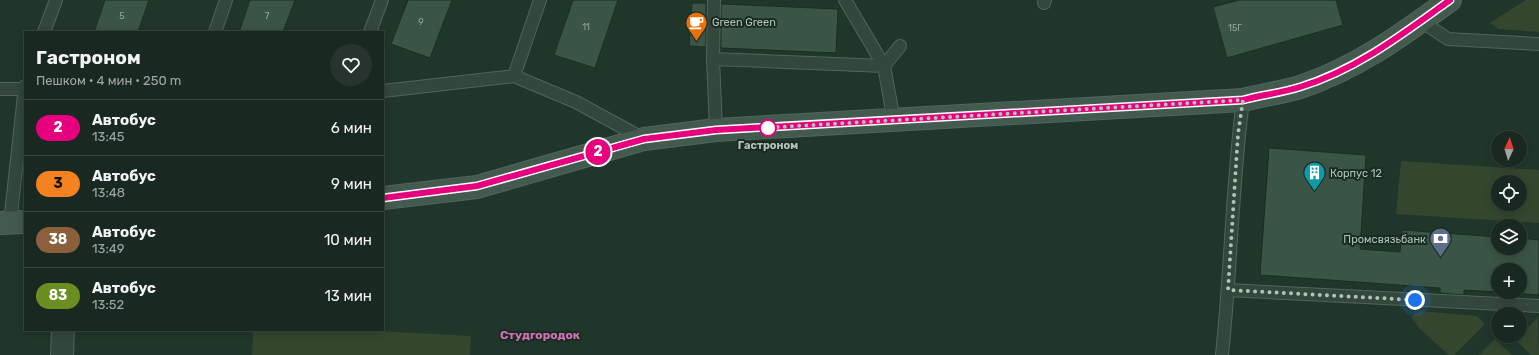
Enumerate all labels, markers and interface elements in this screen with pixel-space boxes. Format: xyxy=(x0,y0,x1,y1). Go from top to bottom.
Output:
cafe icon: Green Green xyxy=(683,9,709,42)
house number: 5 xyxy=(119,11,125,21)
house number: 7 xyxy=(265,11,270,21)
place label: Green Green xyxy=(712,16,776,29)
house number: 9 xyxy=(418,17,424,27)
house number: 11 xyxy=(582,22,590,32)
house number: 15Г xyxy=(1228,23,1242,33)
button: heart xyxy=(330,44,372,86)
text: Гастроном xyxy=(36,46,141,69)
text: Пешком · 4 мин · 250 m xyxy=(36,73,181,88)
text: Автобус xyxy=(92,111,156,129)
text: 2 xyxy=(53,119,63,136)
text: 6 мин xyxy=(331,119,372,137)
marker: Гастроном xyxy=(759,119,777,137)
text: 13:45 xyxy=(92,129,125,144)
north arrow xyxy=(1491,131,1527,167)
map controls xyxy=(1491,131,1527,343)
line badge: 2 xyxy=(585,139,611,165)
place label: Гастроном xyxy=(738,139,798,152)
text: 2 xyxy=(593,143,603,160)
building icon: Корпус 12 xyxy=(1302,160,1328,193)
text: Автобус xyxy=(92,167,156,185)
place label: Корпус 12 xyxy=(1330,167,1382,180)
text: 3 xyxy=(53,175,63,192)
text: 9 мин xyxy=(331,175,372,193)
button: locate xyxy=(1491,175,1527,211)
text: 13:48 xyxy=(92,185,125,200)
button: layers xyxy=(1491,219,1527,255)
text: Автобус xyxy=(92,223,156,241)
bank icon: Промсвязьбанк xyxy=(1428,226,1454,259)
text: 38 xyxy=(49,231,67,248)
text: 10 мин xyxy=(324,231,372,249)
place label: Промсвязьбанк xyxy=(1343,233,1426,246)
text: 13:49 xyxy=(92,241,124,256)
button: + xyxy=(1491,263,1527,299)
text: Автобус xyxy=(92,279,156,297)
text: 83 xyxy=(49,287,67,304)
text: 13 мин xyxy=(324,287,372,305)
your location xyxy=(1405,290,1425,310)
text: 13:52 xyxy=(92,297,124,312)
button: − xyxy=(1491,307,1527,343)
district label: Студгородок xyxy=(500,328,581,342)

